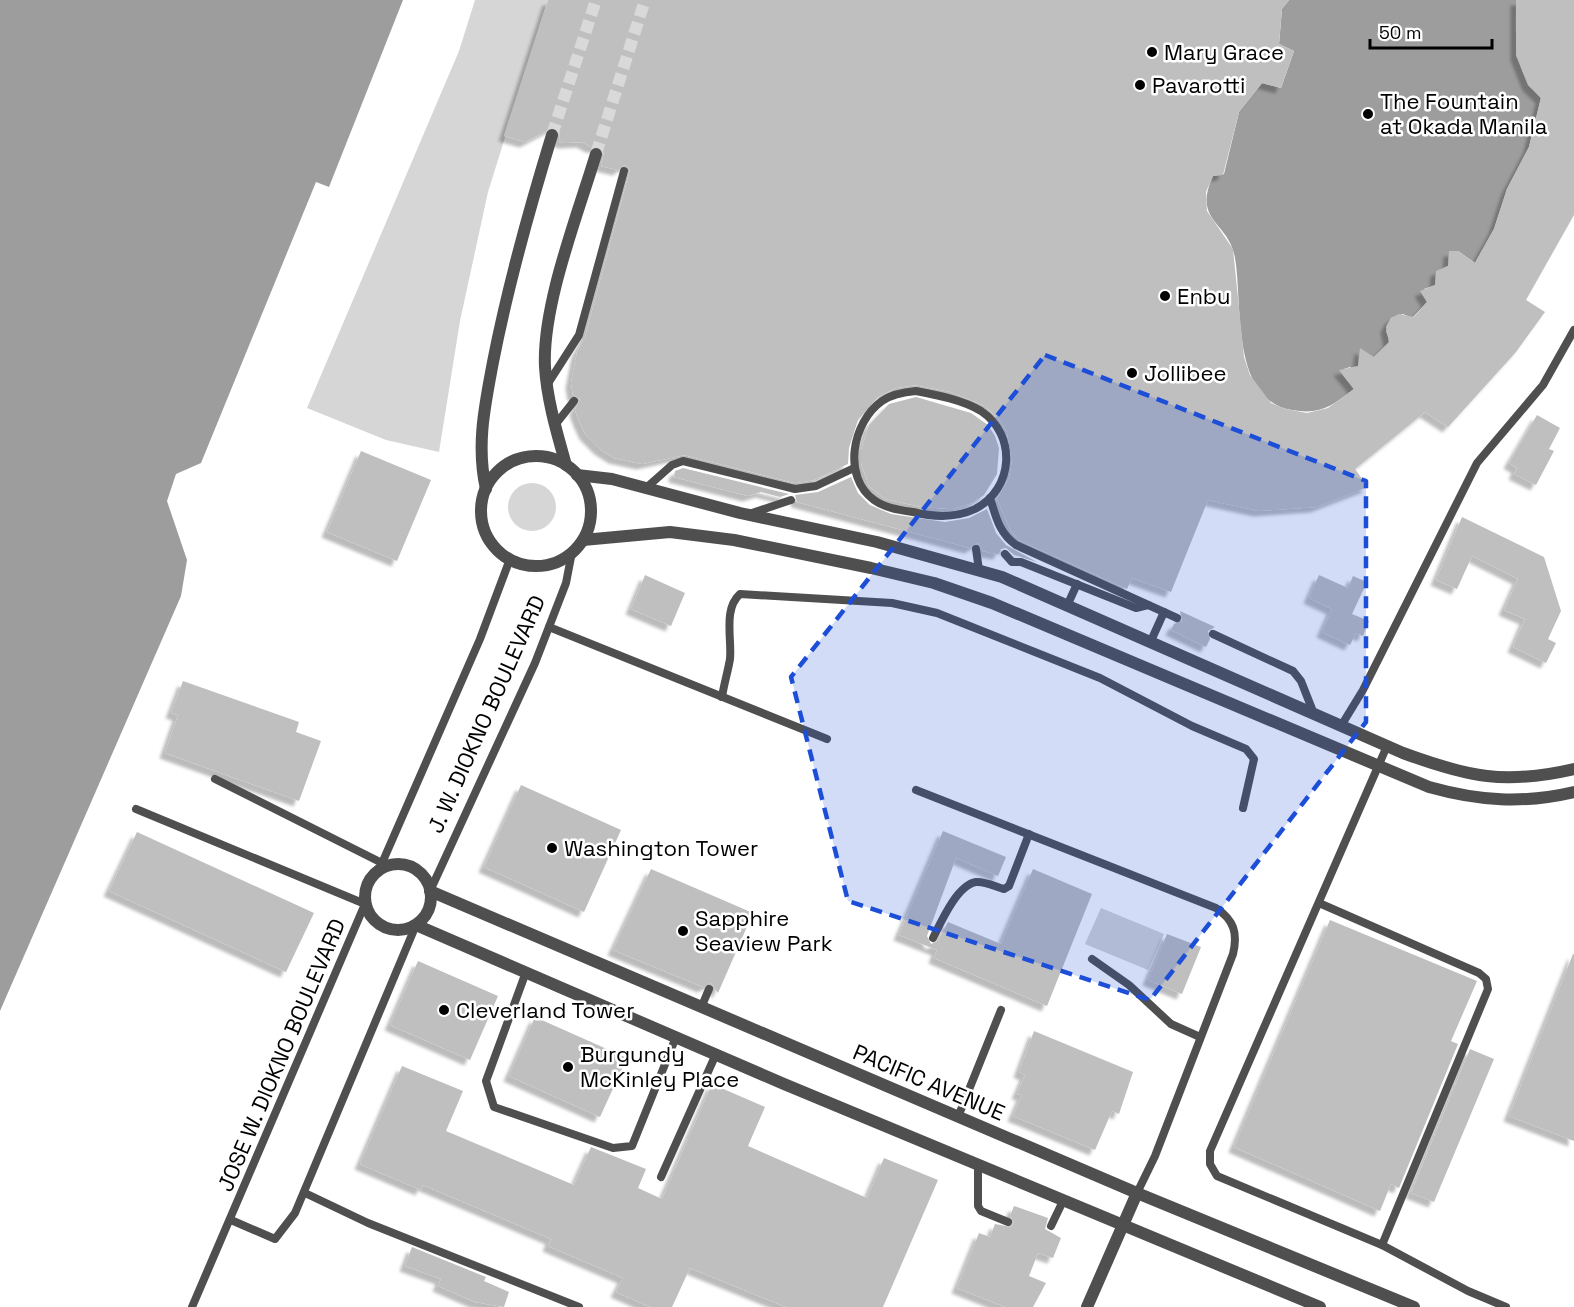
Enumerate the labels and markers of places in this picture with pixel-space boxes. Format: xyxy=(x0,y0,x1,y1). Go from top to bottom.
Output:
place label: Mary Grace xyxy=(1164,38,1284,66)
marker: Mary Grace xyxy=(1145,45,1159,59)
place label: Pavarotti xyxy=(1152,71,1245,99)
marker: Pavarotti xyxy=(1133,78,1147,92)
place label: The Fountain at Okada Manila xyxy=(1380,87,1548,140)
marker: The Fountain at Okada Manila xyxy=(1361,107,1375,121)
place label: Enbu xyxy=(1177,282,1231,310)
marker: Enbu xyxy=(1158,289,1172,303)
place label: Jollibee xyxy=(1144,359,1226,387)
marker: Jollibee xyxy=(1125,366,1139,380)
place label: Washington Tower xyxy=(564,834,758,862)
marker: Washington Tower xyxy=(545,841,559,855)
place label: Sapphire Seaview Park xyxy=(695,904,833,957)
marker: Sapphire Seaview Park xyxy=(676,924,690,938)
place label: Cleverland Tower xyxy=(456,996,634,1024)
marker: Cleverland Tower xyxy=(437,1003,451,1017)
place label: Burgundy McKinley Place xyxy=(580,1040,739,1093)
marker: Burgundy McKinley Place xyxy=(561,1060,575,1074)

